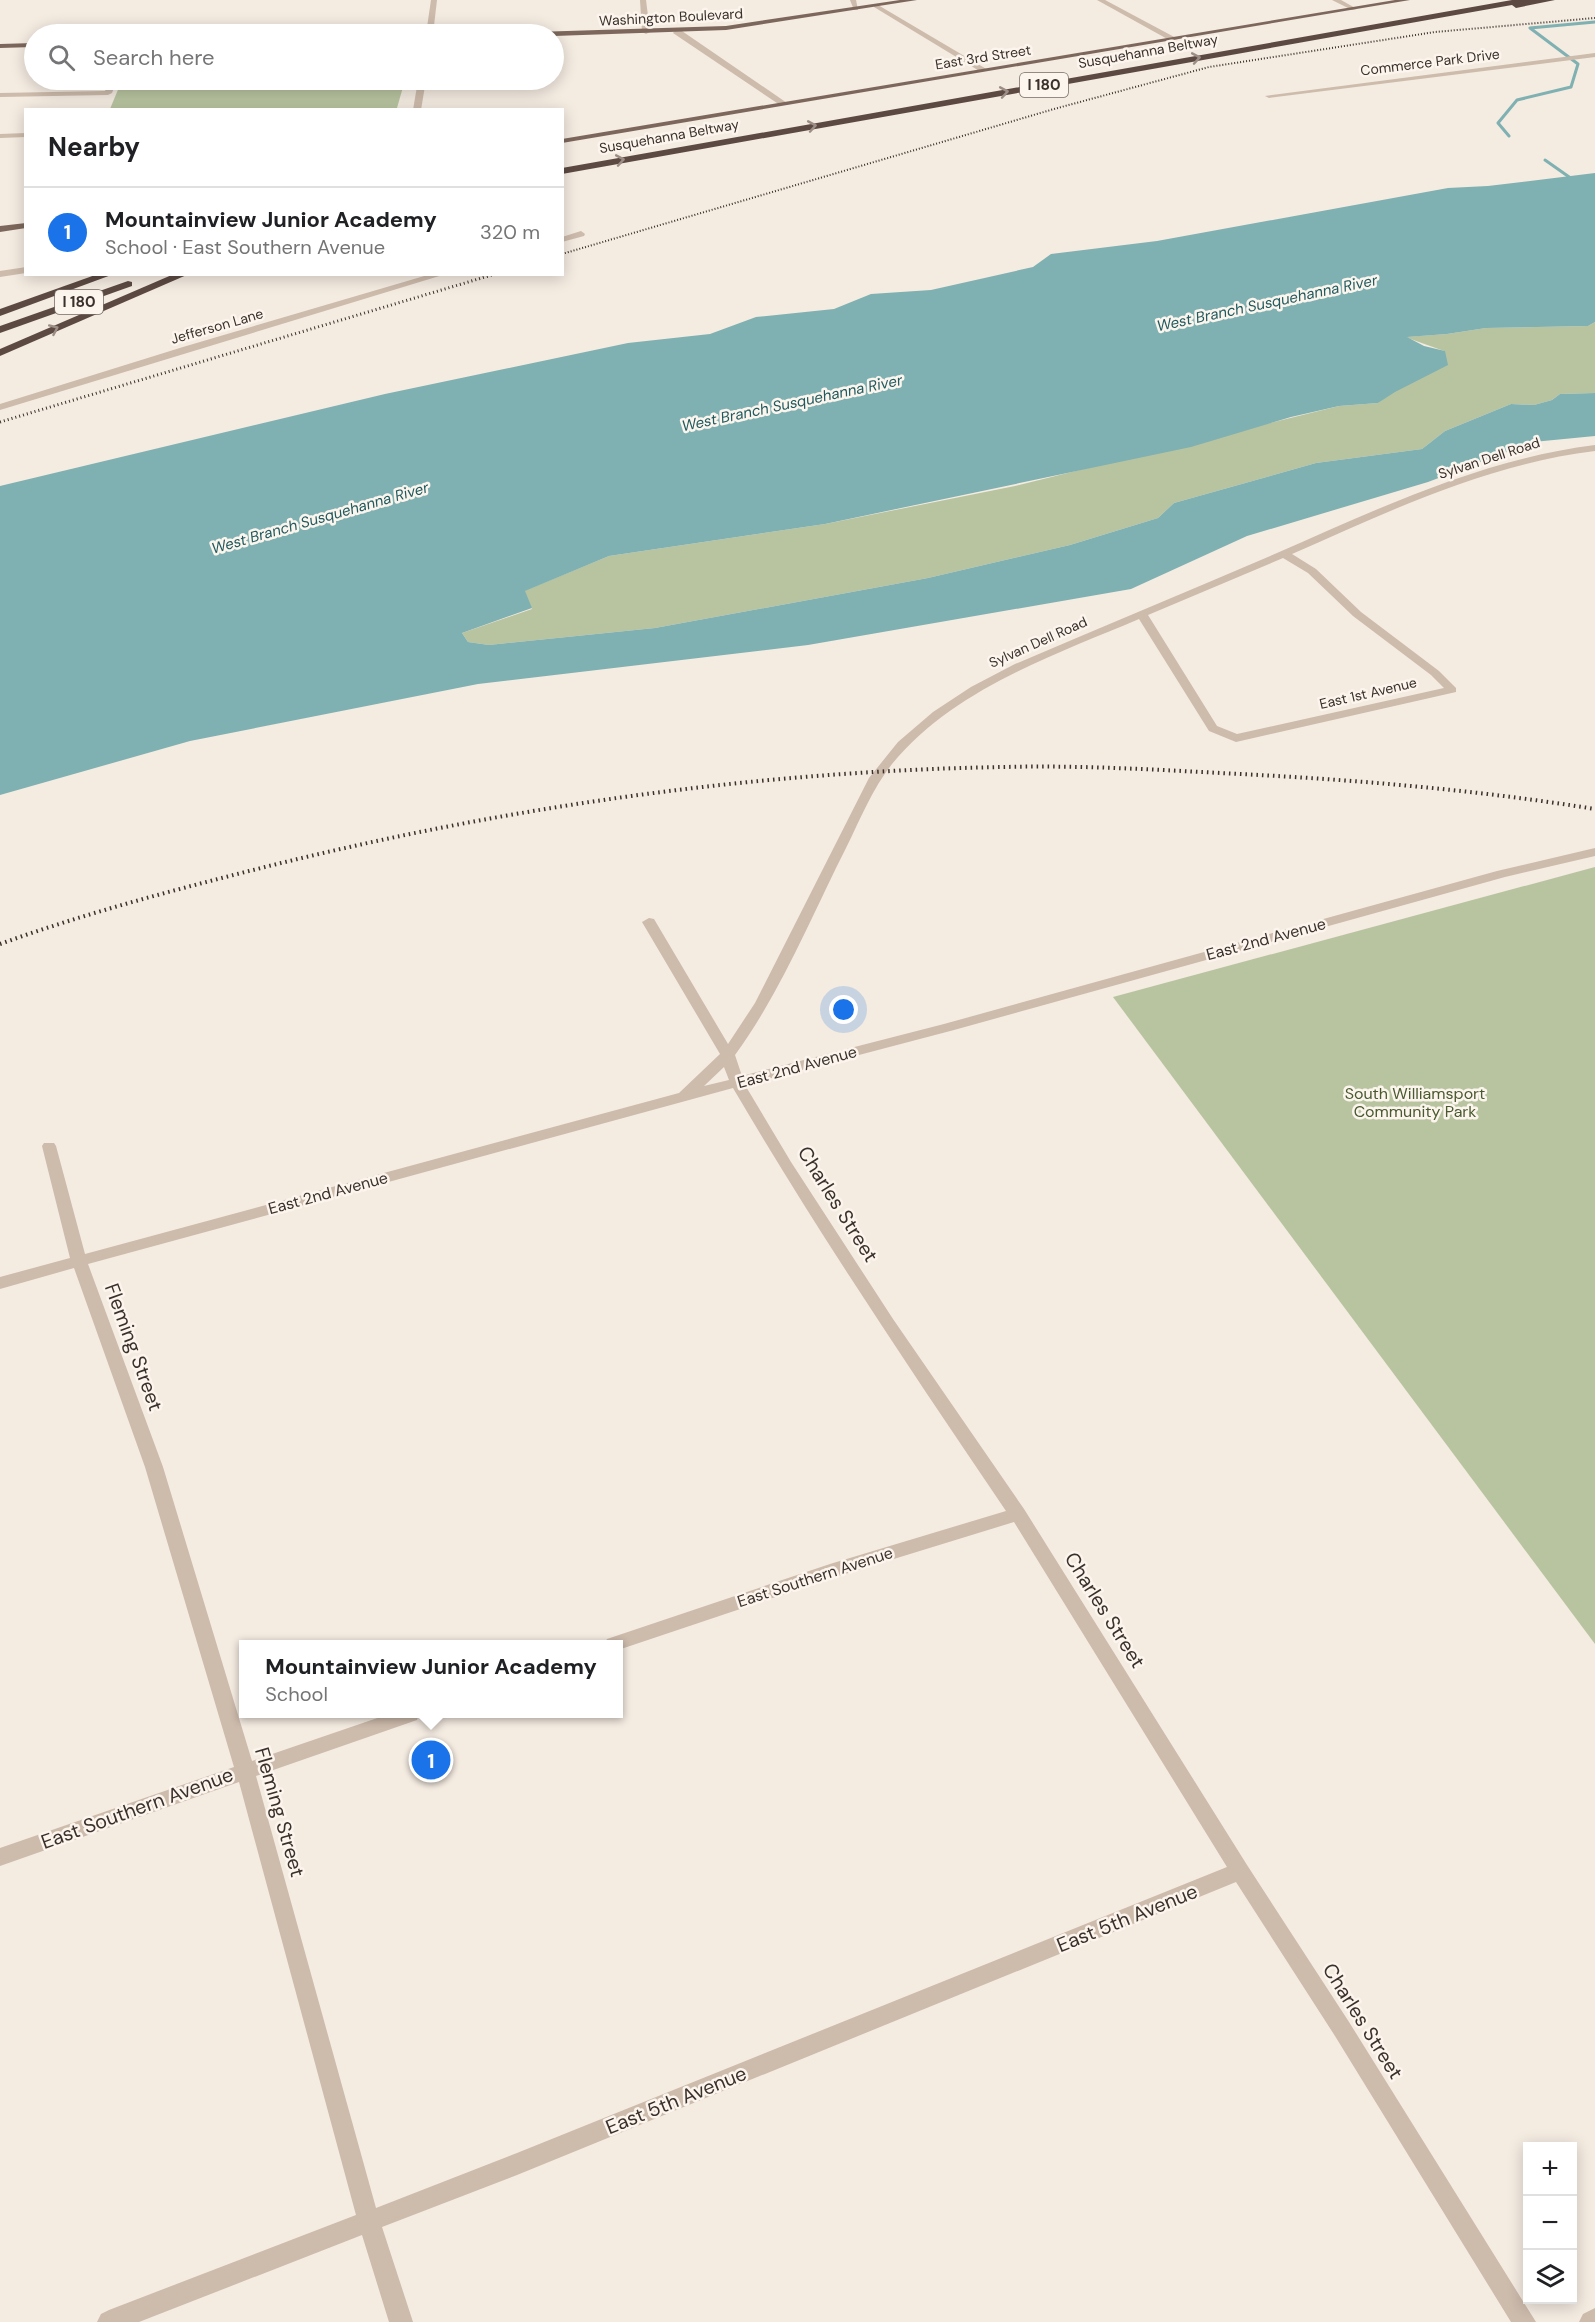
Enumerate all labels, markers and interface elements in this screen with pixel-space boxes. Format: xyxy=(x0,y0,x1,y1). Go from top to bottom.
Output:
street label: Washington Boulevard xyxy=(599,4,743,30)
search box xyxy=(24,24,564,90)
street label: Susquehanna Beltway xyxy=(1077,30,1220,72)
icon: search xyxy=(45,41,78,74)
street label: East 3rd Street xyxy=(934,41,1032,73)
text: Search here xyxy=(93,43,214,72)
street label: Commerce Park Drive xyxy=(1359,45,1501,79)
one-way arrow xyxy=(1191,52,1201,65)
road number: I 180 xyxy=(1020,73,1068,97)
one-way arrow xyxy=(999,86,1009,99)
street label: Susquehanna Beltway xyxy=(598,115,741,157)
one-way arrow xyxy=(807,120,817,133)
text: Nearby xyxy=(48,130,140,164)
one-way arrow xyxy=(615,154,625,167)
text: Mountainview Junior Academy xyxy=(105,205,437,234)
text: 1 xyxy=(64,219,71,245)
text: 320 m xyxy=(480,219,540,245)
text: School · East Southern Avenue xyxy=(105,234,385,260)
water label: West Branch Susquehanna River xyxy=(1155,270,1380,336)
road number: I 180 xyxy=(55,290,103,314)
street label: Jefferson Lane xyxy=(169,304,265,348)
one-way arrow xyxy=(47,324,58,336)
water label: West Branch Susquehanna River xyxy=(680,370,905,436)
street label: Sylvan Dell Road xyxy=(1436,433,1542,483)
water label: West Branch Susquehanna River xyxy=(209,477,431,559)
street label: Sylvan Dell Road xyxy=(986,612,1090,672)
street label: East 1st Avenue xyxy=(1318,673,1418,713)
street label: East 2nd Avenue xyxy=(1204,913,1328,965)
your location xyxy=(829,995,858,1024)
street label: East 2nd Avenue xyxy=(735,1041,859,1093)
park label: South Williamsport Community Park xyxy=(1345,1083,1485,1122)
street label: Charles Street xyxy=(792,1141,884,1267)
street label: East 2nd Avenue xyxy=(266,1167,390,1219)
street label: Fleming Street xyxy=(99,1280,169,1414)
street label: East Southern Avenue xyxy=(735,1542,895,1612)
street label: Charles Street xyxy=(1059,1547,1151,1673)
popup xyxy=(239,1640,623,1718)
text: Mountainview Junior Academy xyxy=(265,1652,597,1681)
text: School xyxy=(265,1681,328,1707)
pin: 1 xyxy=(412,1738,450,1782)
street label: Fleming Street xyxy=(249,1744,311,1880)
street label: East Southern Avenue xyxy=(37,1761,237,1855)
street label: East 5th Avenue xyxy=(1053,1878,1201,1958)
street label: Charles Street xyxy=(1317,1958,1409,2084)
street label: East 5th Avenue xyxy=(602,2060,750,2140)
map controls xyxy=(1523,2142,1577,2304)
button: + xyxy=(1523,2142,1577,2196)
button: − xyxy=(1523,2196,1577,2250)
button: layers xyxy=(1523,2250,1577,2304)

